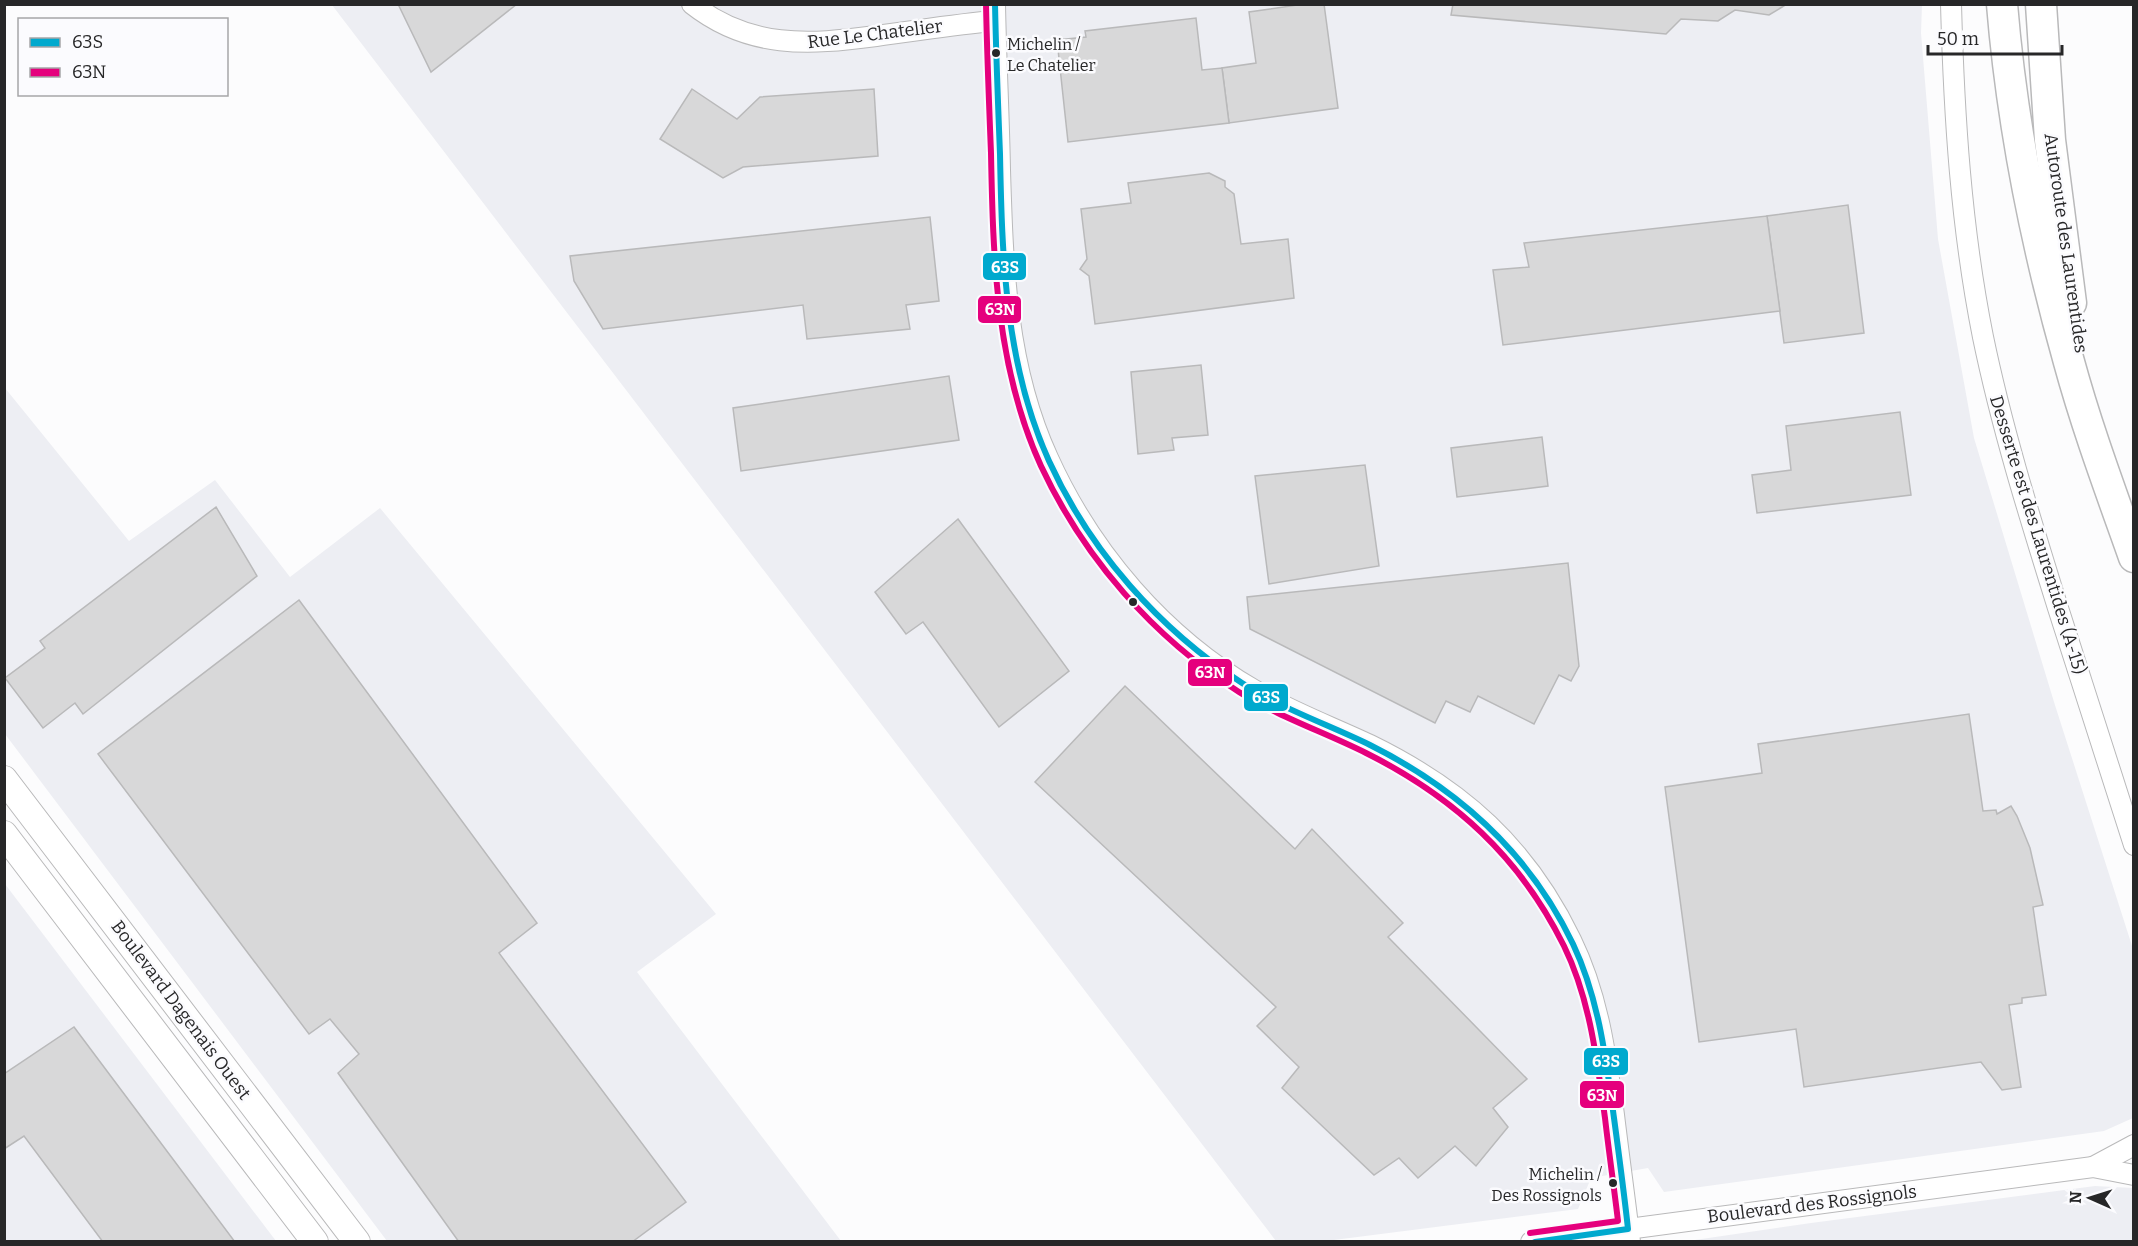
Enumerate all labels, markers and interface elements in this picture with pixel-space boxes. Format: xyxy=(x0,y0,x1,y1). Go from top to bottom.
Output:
street label: Rue Le Chatelier xyxy=(806,15,944,53)
legend xyxy=(18,18,228,96)
scale bar xyxy=(1928,18,2062,56)
text: 50 m xyxy=(1937,28,1979,50)
text: 63S xyxy=(72,31,103,53)
place label: Michelin / Le Chatelier xyxy=(1007,35,1096,75)
marker: Michelin / Le Chatelier xyxy=(990,47,1002,59)
text: 63N xyxy=(72,61,106,83)
street label: Autoroute des Laurentides xyxy=(2040,132,2092,354)
line badge: 63S xyxy=(982,252,1027,281)
text: 63S xyxy=(991,258,1019,277)
line badge: 63N xyxy=(977,295,1022,324)
text: 63N xyxy=(985,300,1015,319)
street label: Desserte est des Laurentides (A-15) xyxy=(1985,393,2091,677)
unlabelled marker xyxy=(1127,596,1139,608)
line badge: 63N xyxy=(1187,658,1233,687)
text: 63N xyxy=(1195,663,1225,682)
line badge: 63S xyxy=(1243,683,1289,712)
text: 63S xyxy=(1252,688,1280,707)
street label: Boulevard Dagenais Ouest xyxy=(106,916,256,1104)
line badge: 63S xyxy=(1583,1047,1629,1076)
text: 63S xyxy=(1592,1052,1620,1071)
line badge: 63N xyxy=(1579,1080,1625,1109)
text: 63N xyxy=(1587,1086,1617,1105)
place label: Michelin / Des Rossignols xyxy=(1491,1165,1603,1205)
north arrow xyxy=(2060,1168,2120,1228)
marker: Michelin / Des Rossignols xyxy=(1607,1177,1619,1189)
street label: Boulevard des Rossignols xyxy=(1706,1180,1918,1228)
text: N xyxy=(2066,1191,2085,1204)

